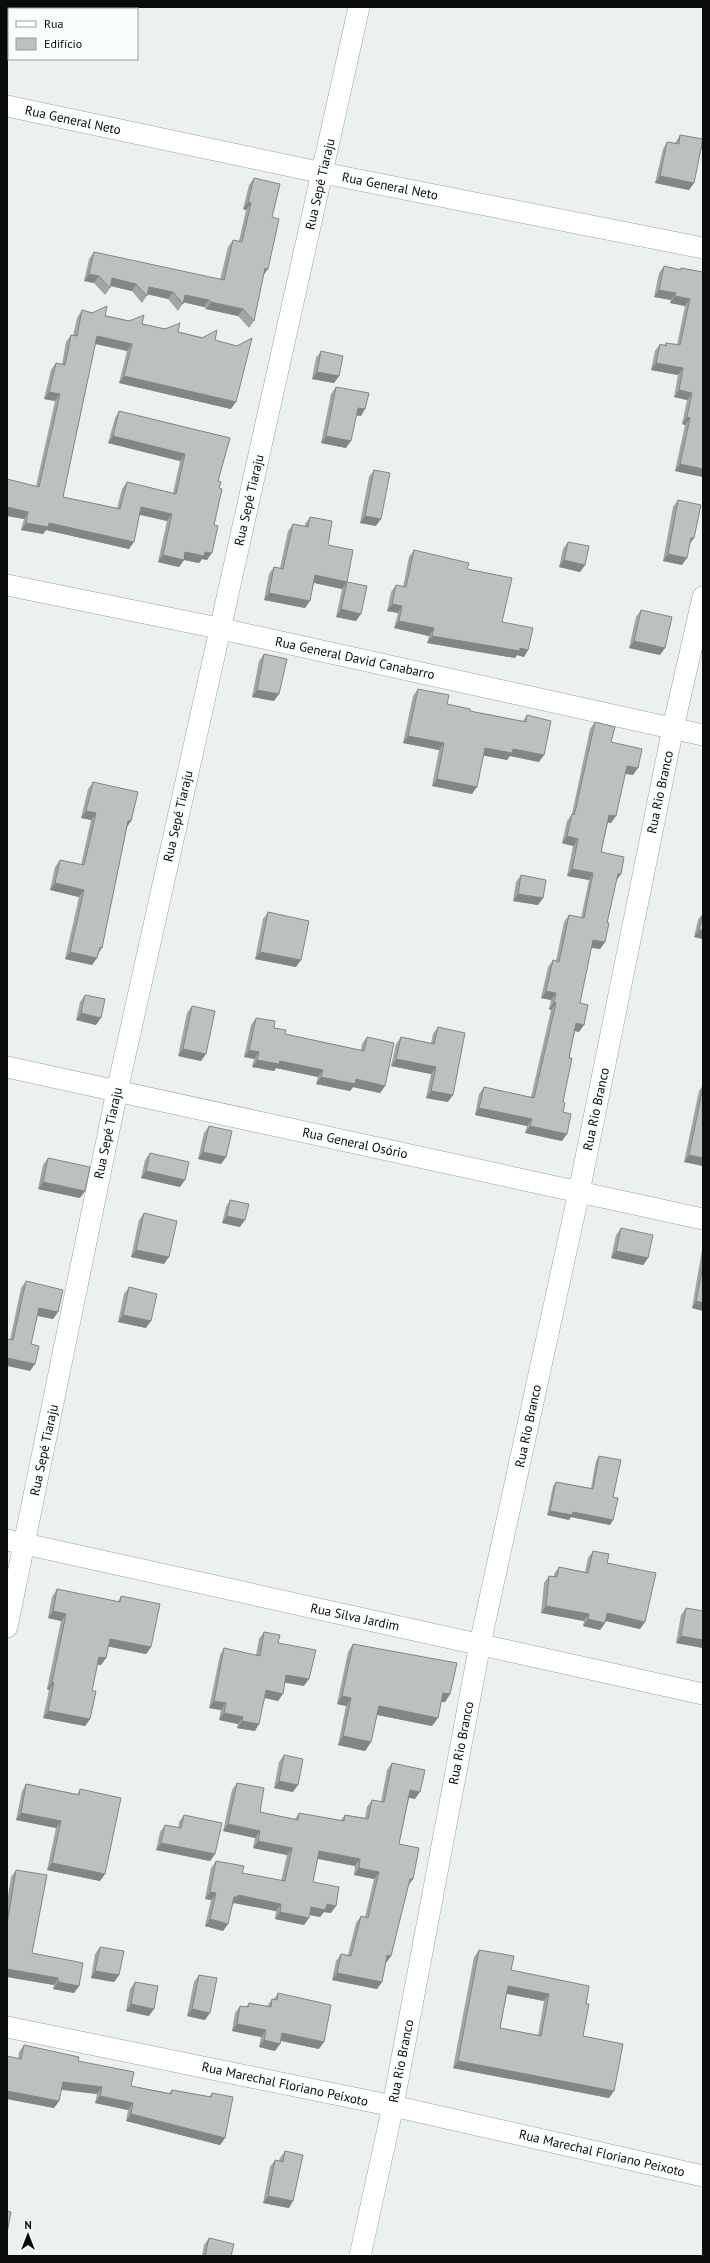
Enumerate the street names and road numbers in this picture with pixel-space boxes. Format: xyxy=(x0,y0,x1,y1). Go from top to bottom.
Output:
street label: Rua General Neto xyxy=(24,102,122,138)
street label: Rua Sepé Tiaraju xyxy=(301,137,339,231)
street label: Rua General Neto xyxy=(341,168,440,204)
street label: Rua Sepé Tiaraju xyxy=(230,453,268,547)
street label: Rua General David Canabarro xyxy=(274,633,436,683)
street label: Rua Rio Branco xyxy=(643,749,677,835)
street label: Rua Sepé Tiaraju xyxy=(159,769,197,863)
street label: Rua Rio Branco xyxy=(579,1066,613,1152)
street label: Rua Sepé Tiaraju xyxy=(90,1086,126,1180)
street label: Rua General Osório xyxy=(301,1124,409,1162)
street label: Rua Rio Branco xyxy=(511,1383,545,1469)
street label: Rua Sepé Tiaraju xyxy=(26,1403,62,1497)
street label: Rua Silva Jardim xyxy=(309,1599,401,1635)
street label: Rua Rio Branco xyxy=(445,1700,477,1786)
street label: Rua Rio Branco xyxy=(385,2018,417,2104)
street label: Rua Marechal Floriano Peixoto xyxy=(200,2058,370,2110)
street label: Rua Marechal Floriano Peixoto xyxy=(517,2126,687,2180)

